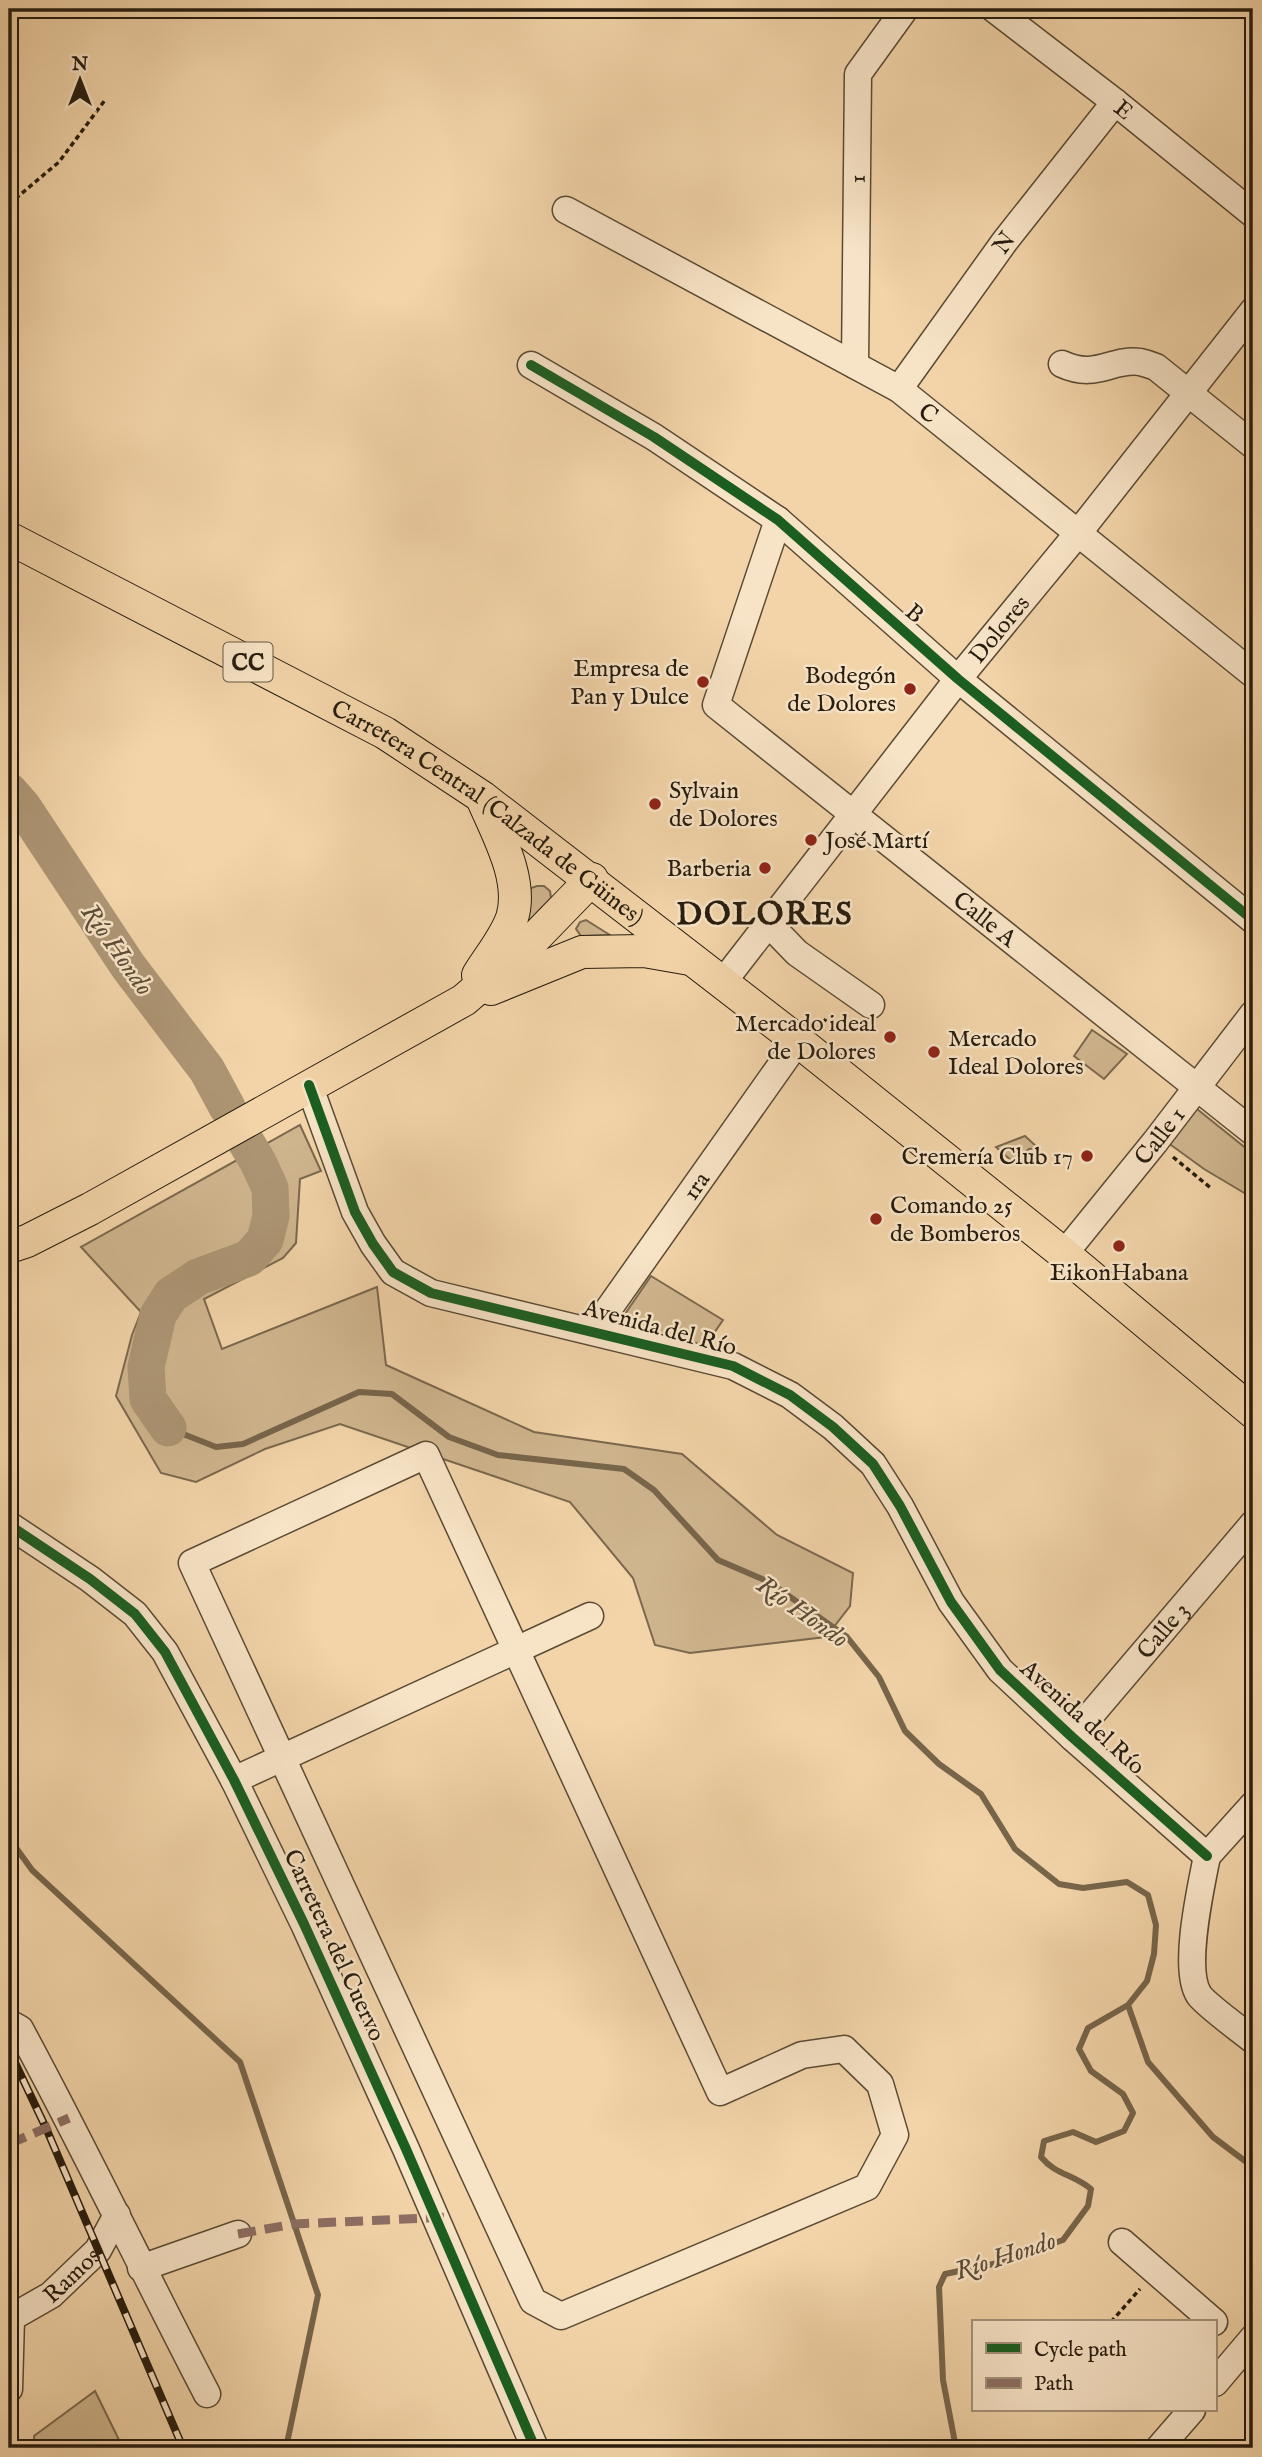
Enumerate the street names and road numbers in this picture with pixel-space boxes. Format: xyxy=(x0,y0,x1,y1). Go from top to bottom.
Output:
street label: E xyxy=(1107,93,1139,128)
street label: 1 xyxy=(843,174,874,184)
street label: N xyxy=(986,226,1024,261)
street label: C xyxy=(911,397,944,431)
street label: Dolores xyxy=(963,589,1037,671)
street label: B xyxy=(898,597,930,631)
road number: CC xyxy=(224,642,272,682)
street label: Carretera Central (Calzada de Güines) xyxy=(325,694,650,933)
street label: Calle A xyxy=(946,885,1023,956)
street label: Calle 1 xyxy=(1128,1101,1193,1172)
street label: 1ra xyxy=(676,1166,718,1207)
street label: Avenida del Río xyxy=(578,1293,740,1364)
street label: Calle 3 xyxy=(1131,1596,1197,1666)
street label: Avenida del Río xyxy=(1012,1653,1151,1782)
street label: Carretera del Cuervo xyxy=(276,1845,392,2047)
street label: Ramos xyxy=(37,2241,108,2311)

